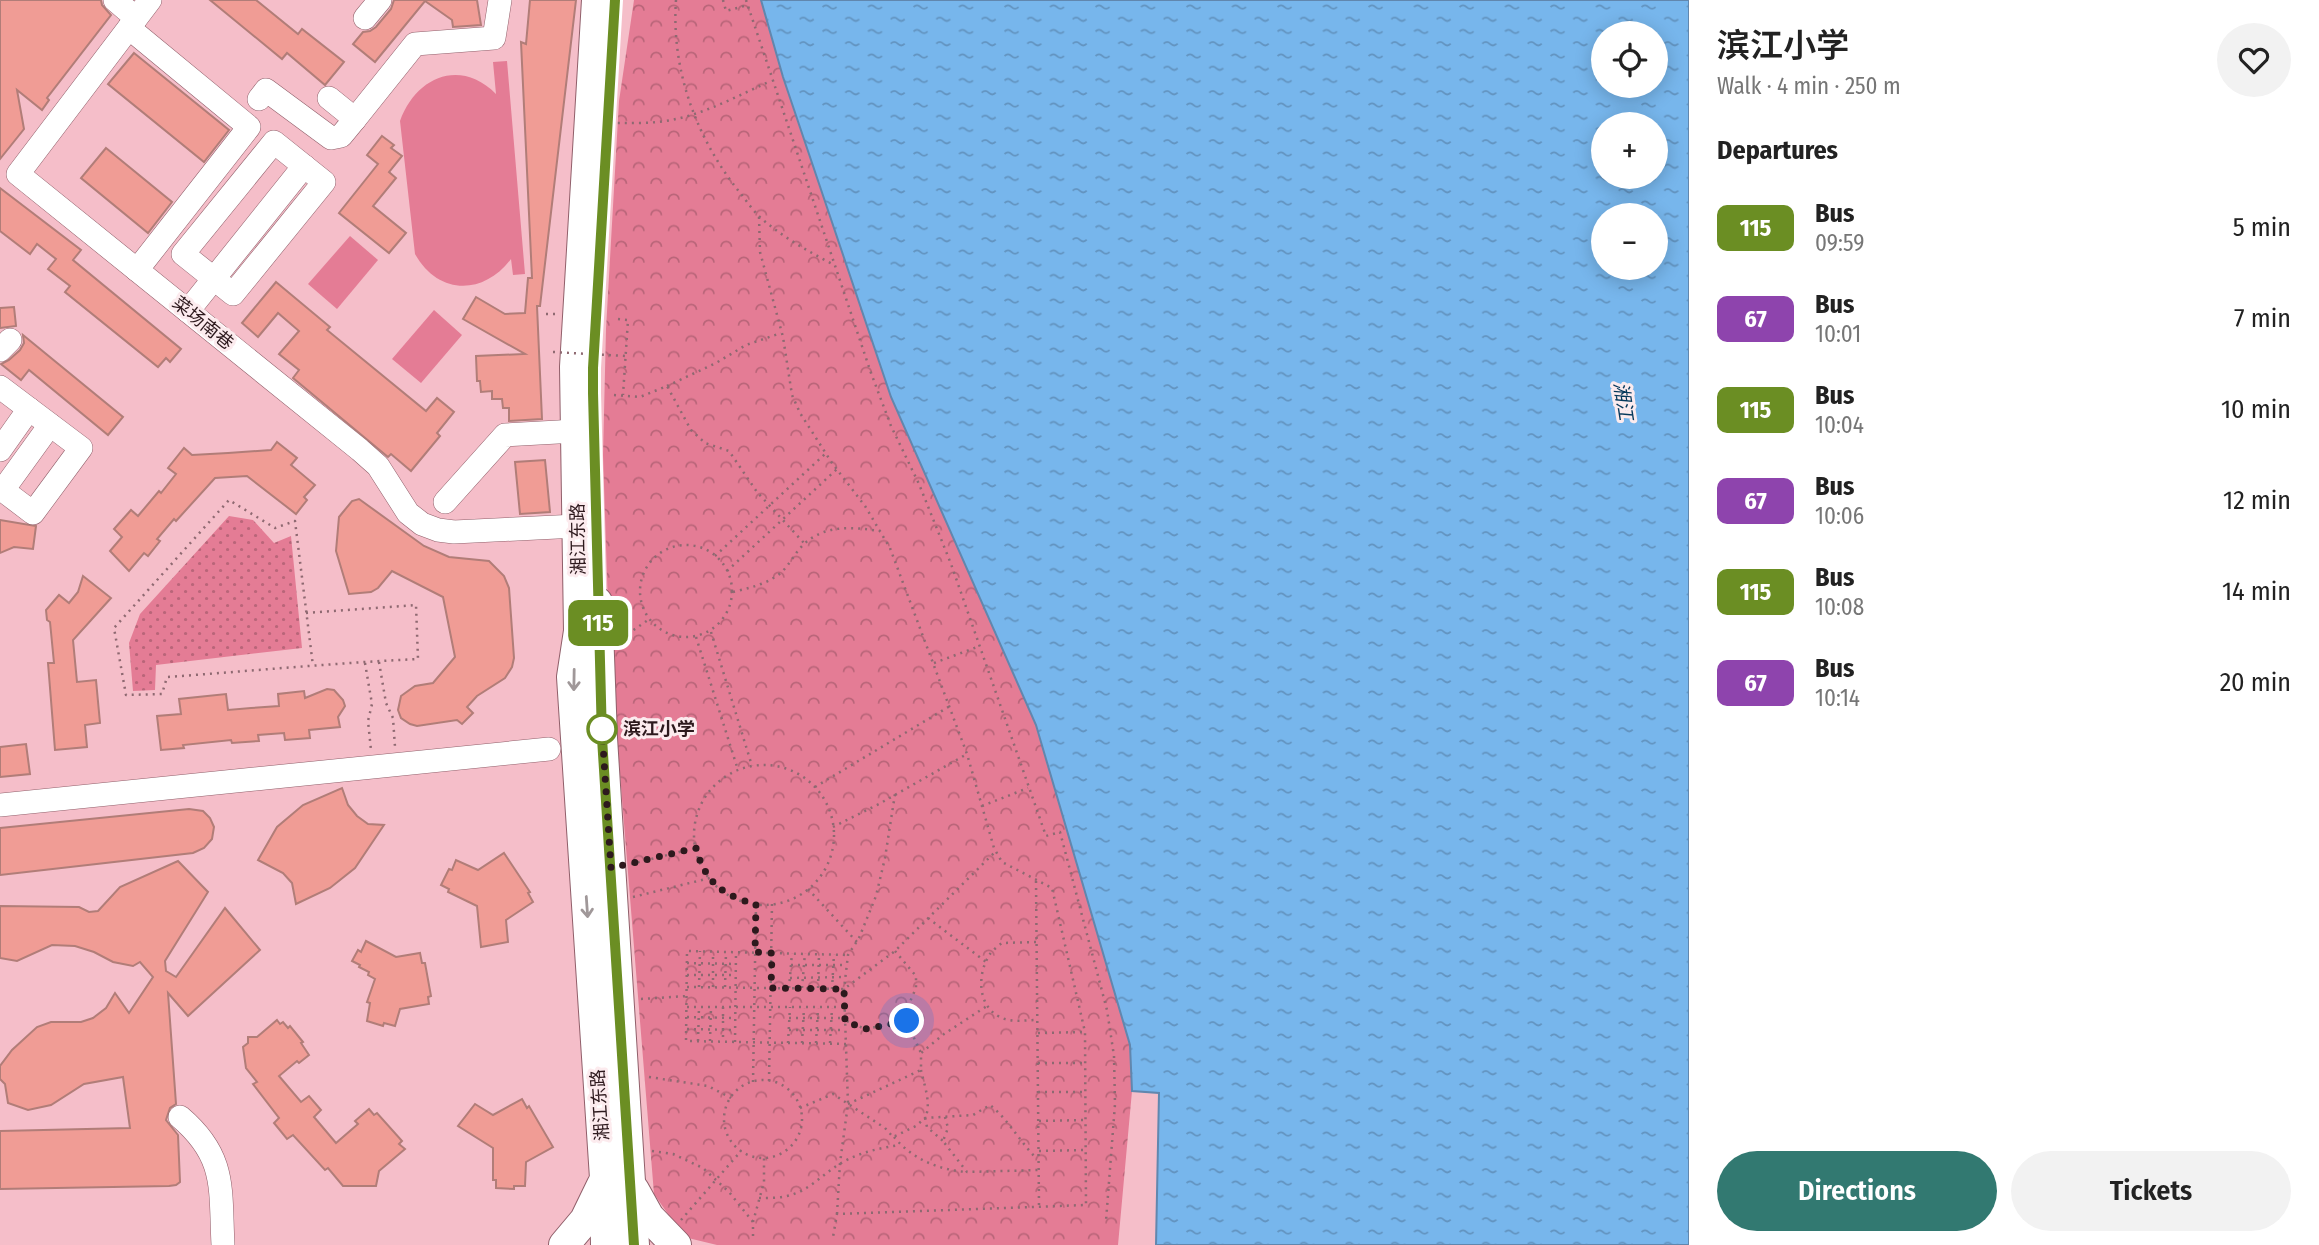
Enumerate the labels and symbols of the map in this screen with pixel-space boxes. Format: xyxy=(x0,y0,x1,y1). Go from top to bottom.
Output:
street label: 菜场南巷 xyxy=(168,292,238,354)
water label: 湘江 xyxy=(1609,381,1638,424)
street label: 湘江东路 xyxy=(566,503,590,575)
line badge: 115 xyxy=(558,600,638,646)
one-way arrow xyxy=(567,668,580,691)
marker: 滨江小学 xyxy=(587,714,617,744)
place label: 滨江小学 xyxy=(623,718,695,740)
one-way arrow xyxy=(581,895,594,918)
your location xyxy=(889,1003,924,1038)
street label: 湘江东路 xyxy=(587,1068,613,1142)

